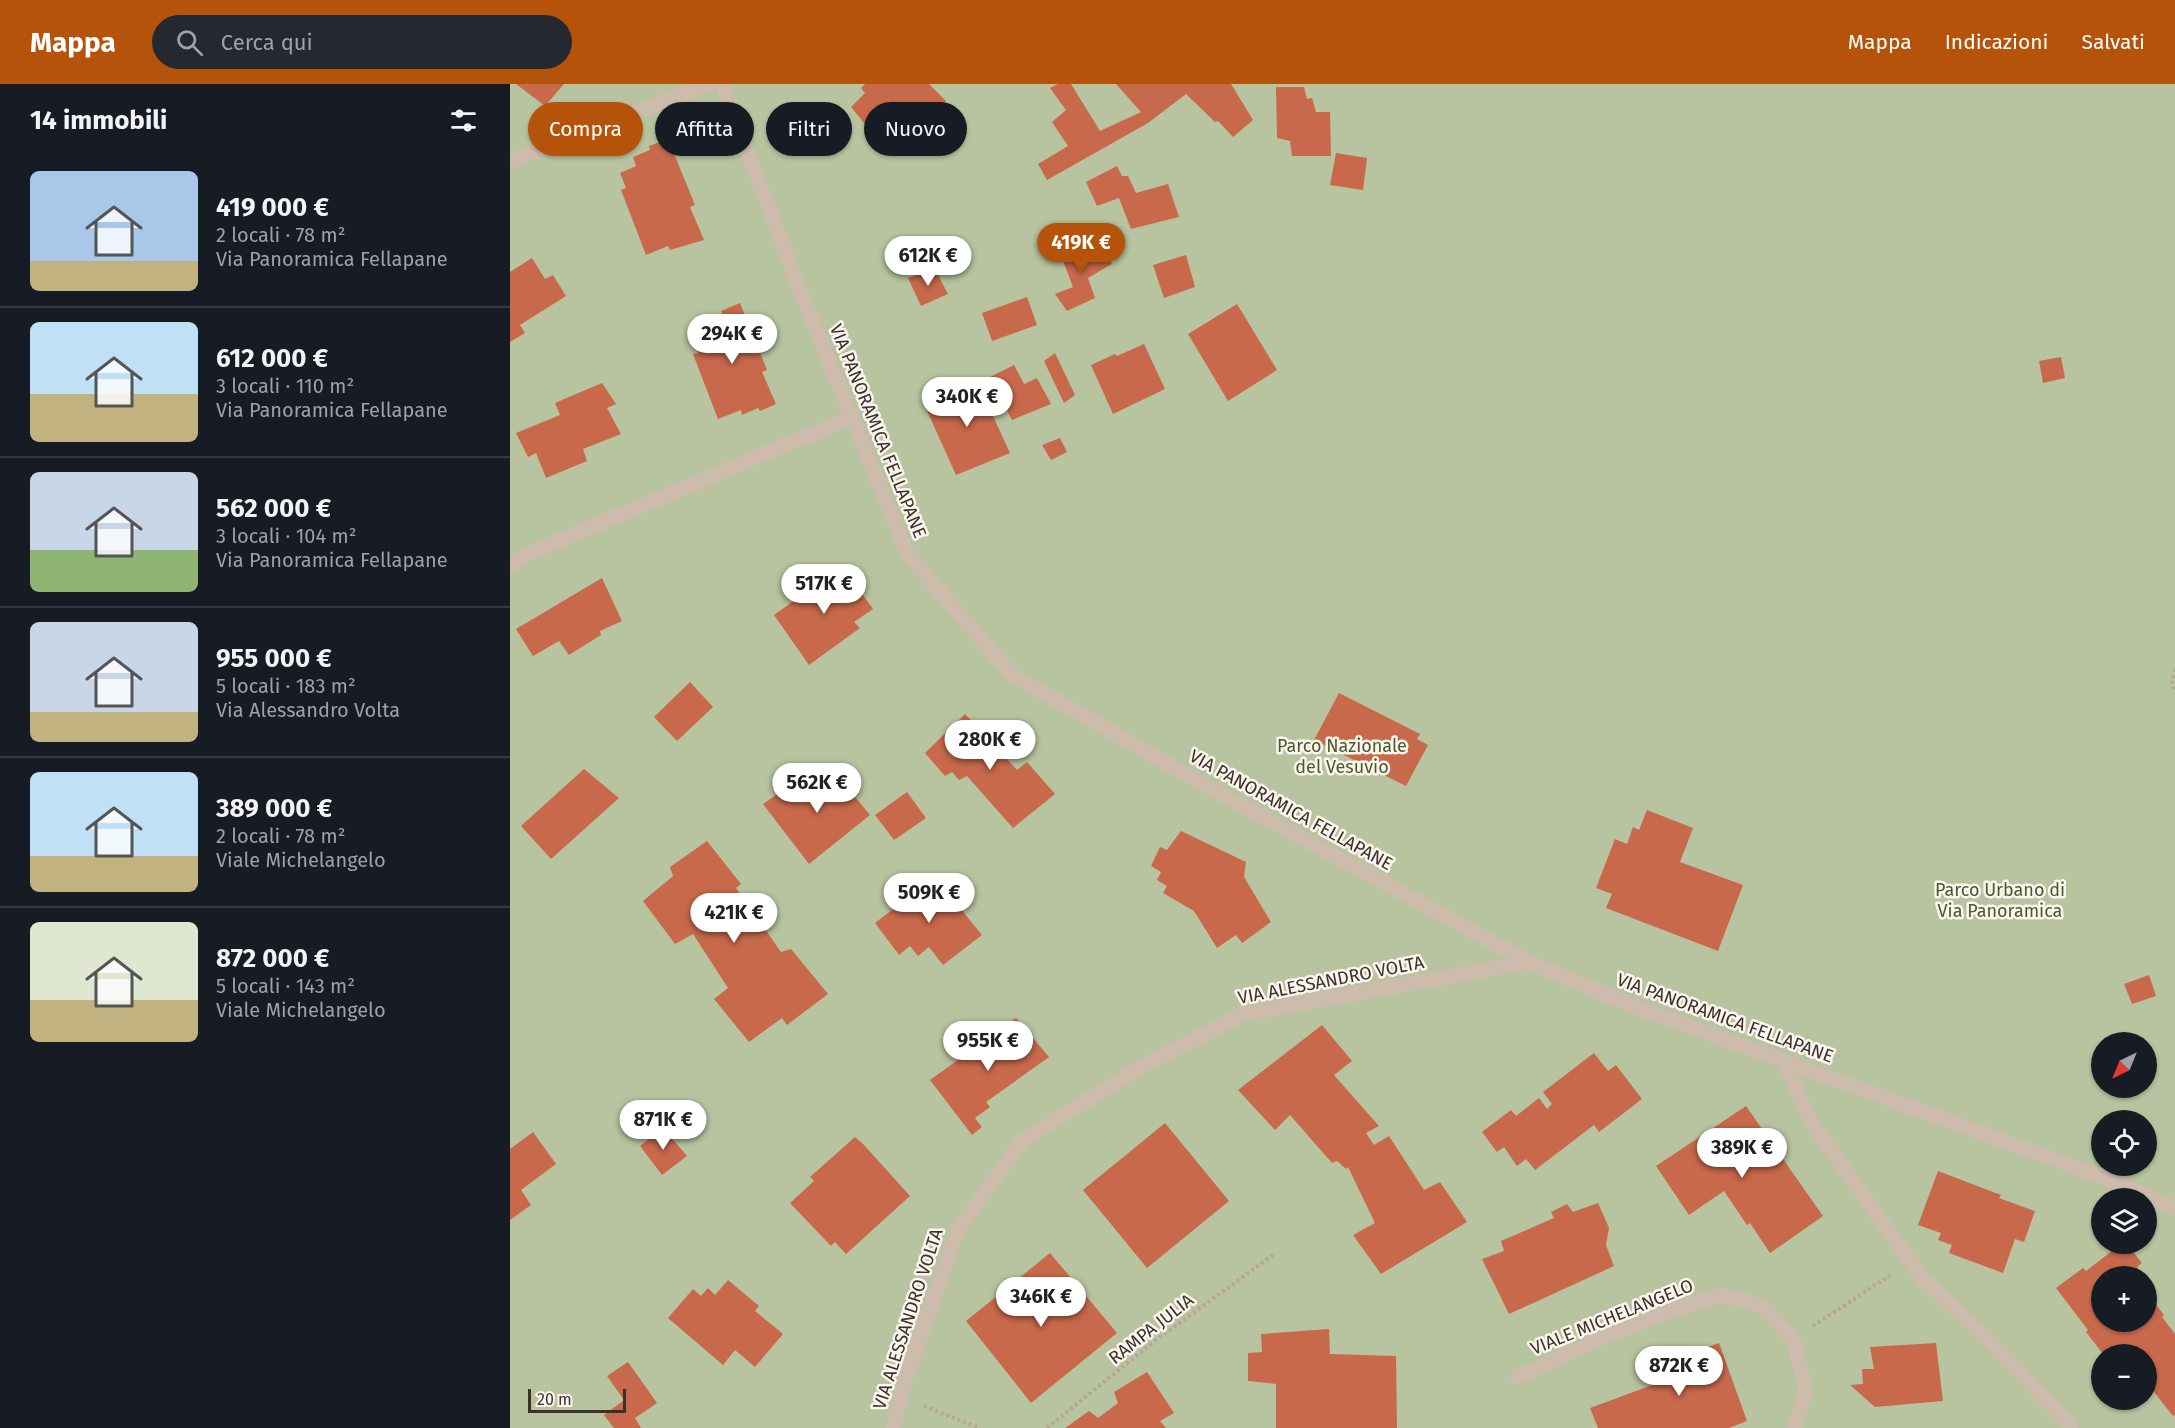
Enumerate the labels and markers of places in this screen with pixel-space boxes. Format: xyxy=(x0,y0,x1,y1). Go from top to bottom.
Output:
pin: 419K € xyxy=(1032,223,1130,274)
pin: 612K € xyxy=(879,236,977,287)
pin: 294K € xyxy=(683,314,781,365)
pin: 340K € xyxy=(918,377,1016,428)
pin: 517K € xyxy=(775,564,873,615)
pin: 280K € xyxy=(941,720,1039,771)
pin: 562K € xyxy=(768,763,866,814)
pin: 509K € xyxy=(880,873,978,924)
pin: 421K € xyxy=(685,893,783,944)
pin: 955K € xyxy=(939,1021,1037,1072)
pin: 871K € xyxy=(614,1100,712,1151)
pin: 389K € xyxy=(1693,1128,1791,1179)
pin: 346K € xyxy=(992,1277,1090,1328)
pin: 872K € xyxy=(1630,1346,1728,1397)

